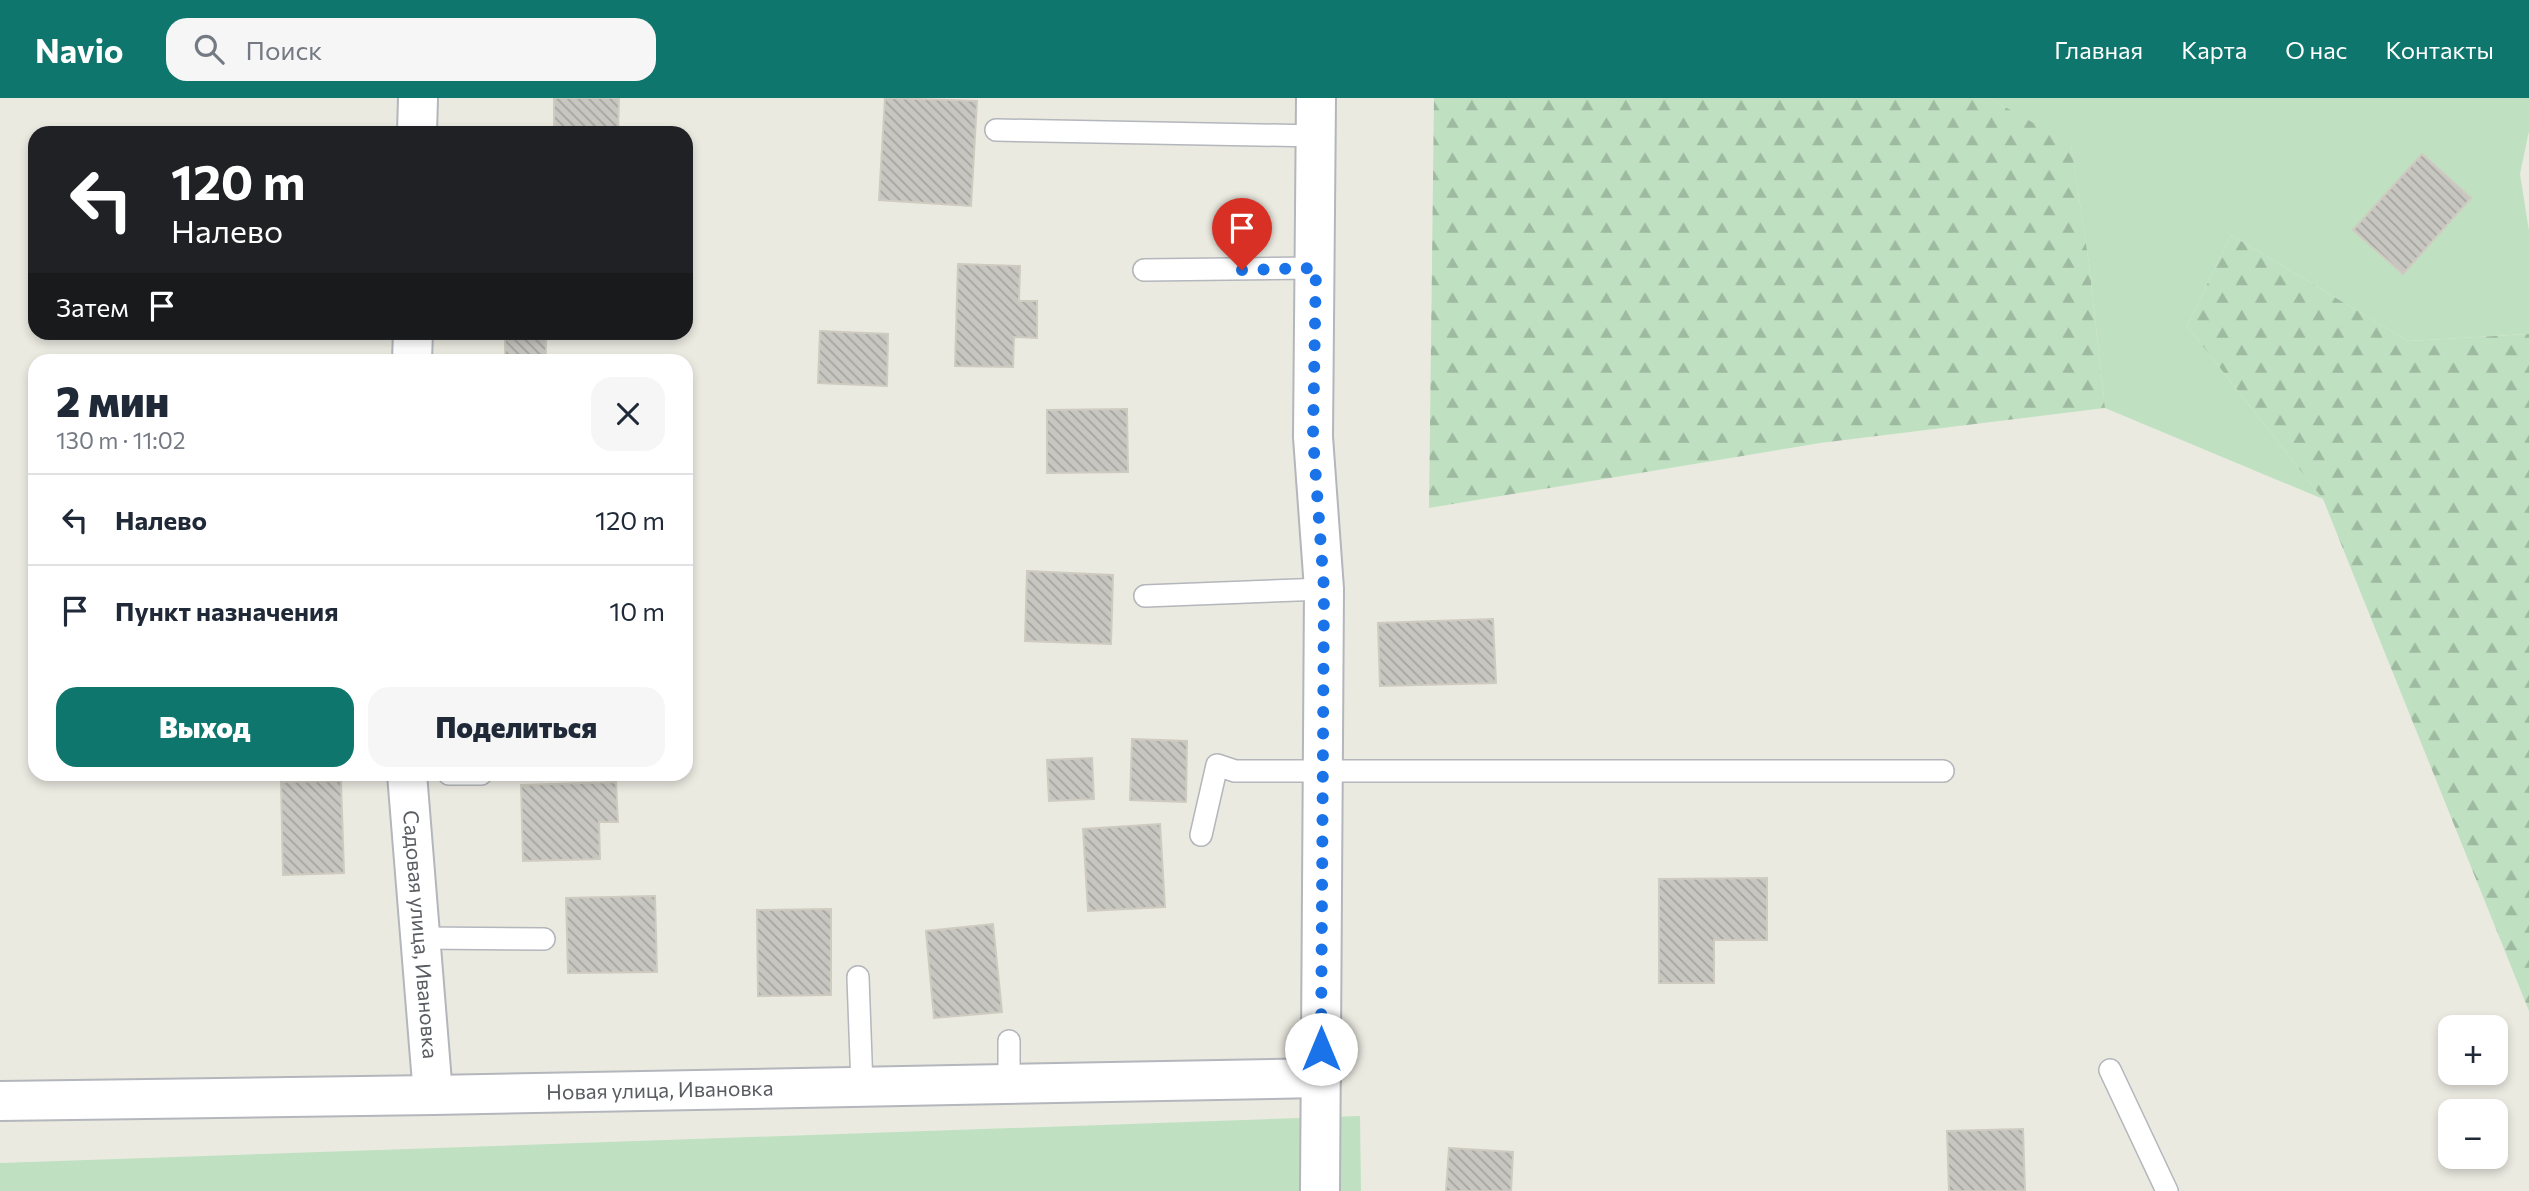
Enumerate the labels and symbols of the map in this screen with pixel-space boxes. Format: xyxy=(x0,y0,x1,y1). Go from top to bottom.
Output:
pin xyxy=(1212,198,1272,270)
street label: Садовая улица, Ивановка xyxy=(399,809,444,1060)
position arrow xyxy=(1284,1012,1358,1086)
street label: Новая улица, Ивановка xyxy=(546,1074,774,1104)

